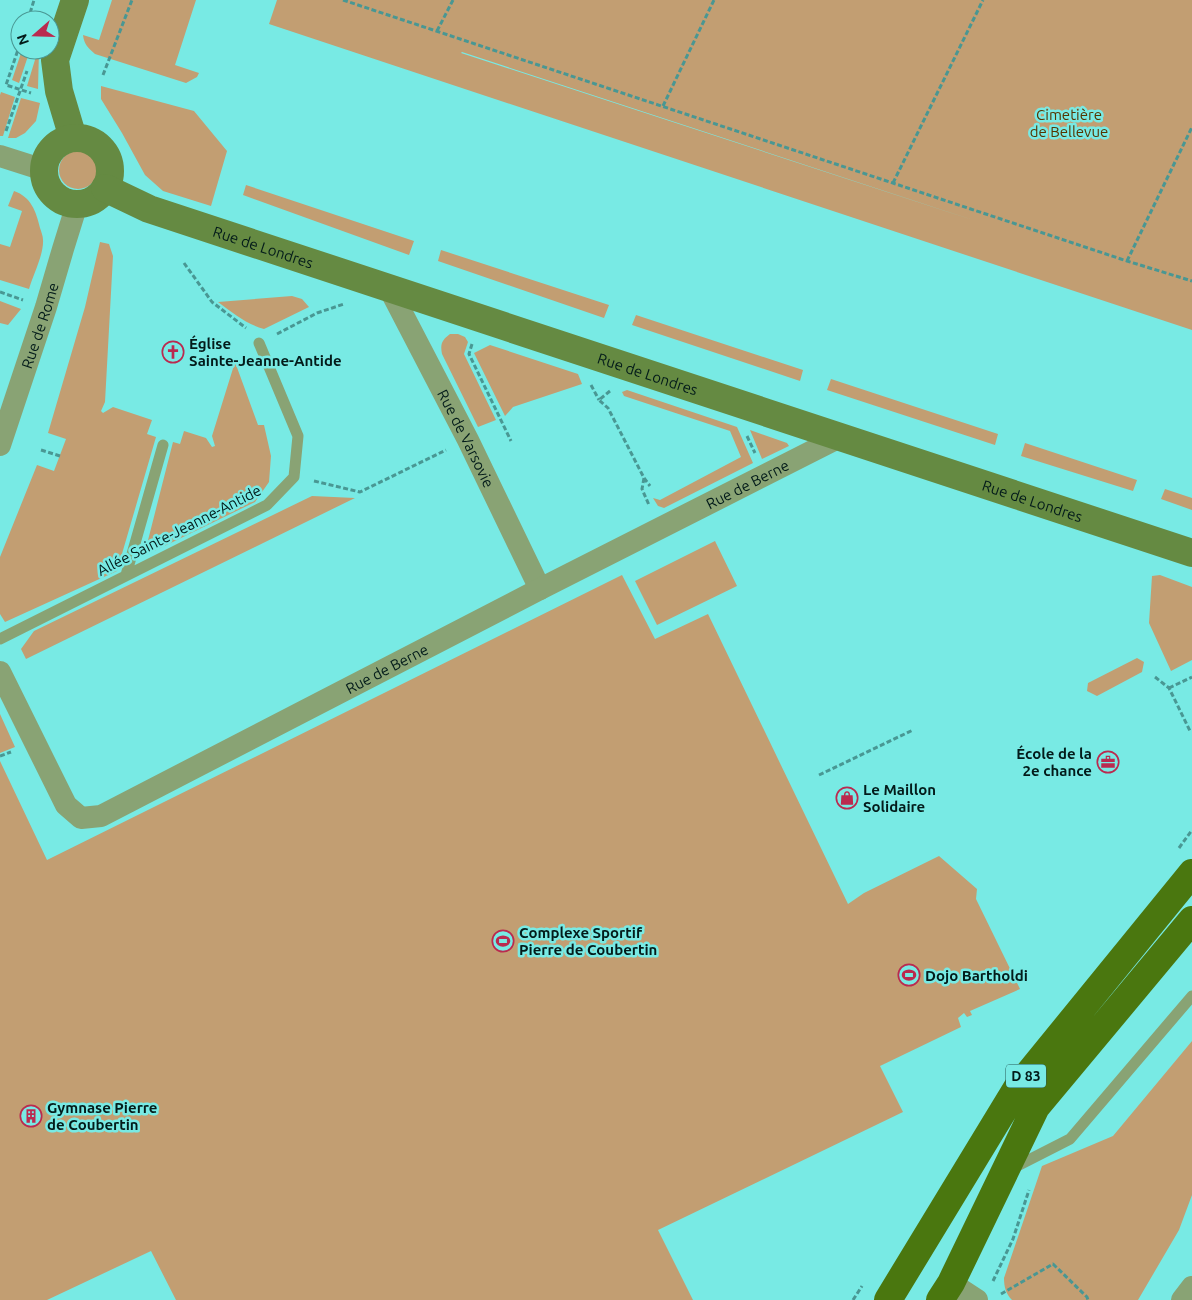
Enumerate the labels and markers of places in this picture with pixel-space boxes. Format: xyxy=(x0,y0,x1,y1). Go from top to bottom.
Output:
place label: Église Sainte-Jeanne-Antide xyxy=(189,335,342,369)
church icon: Église Sainte-Jeanne-Antide xyxy=(161,340,185,364)
place label: École de la 2e chance xyxy=(1016,745,1092,779)
office icon: École de la 2e chance xyxy=(1096,750,1120,774)
place label: Le Maillon Solidaire xyxy=(863,781,936,815)
shop icon: Le Maillon Solidaire xyxy=(835,786,859,810)
place label: Complexe Sportif Pierre de Coubertin xyxy=(519,924,657,958)
sports icon: Complexe Sportif Pierre de Coubertin xyxy=(491,929,515,953)
sports icon: Dojo Bartholdi xyxy=(897,963,921,987)
place label: Dojo Bartholdi xyxy=(925,967,1028,984)
place label: Gymnase Pierre de Coubertin xyxy=(47,1099,157,1133)
building icon: Gymnase Pierre de Coubertin xyxy=(19,1104,43,1128)

